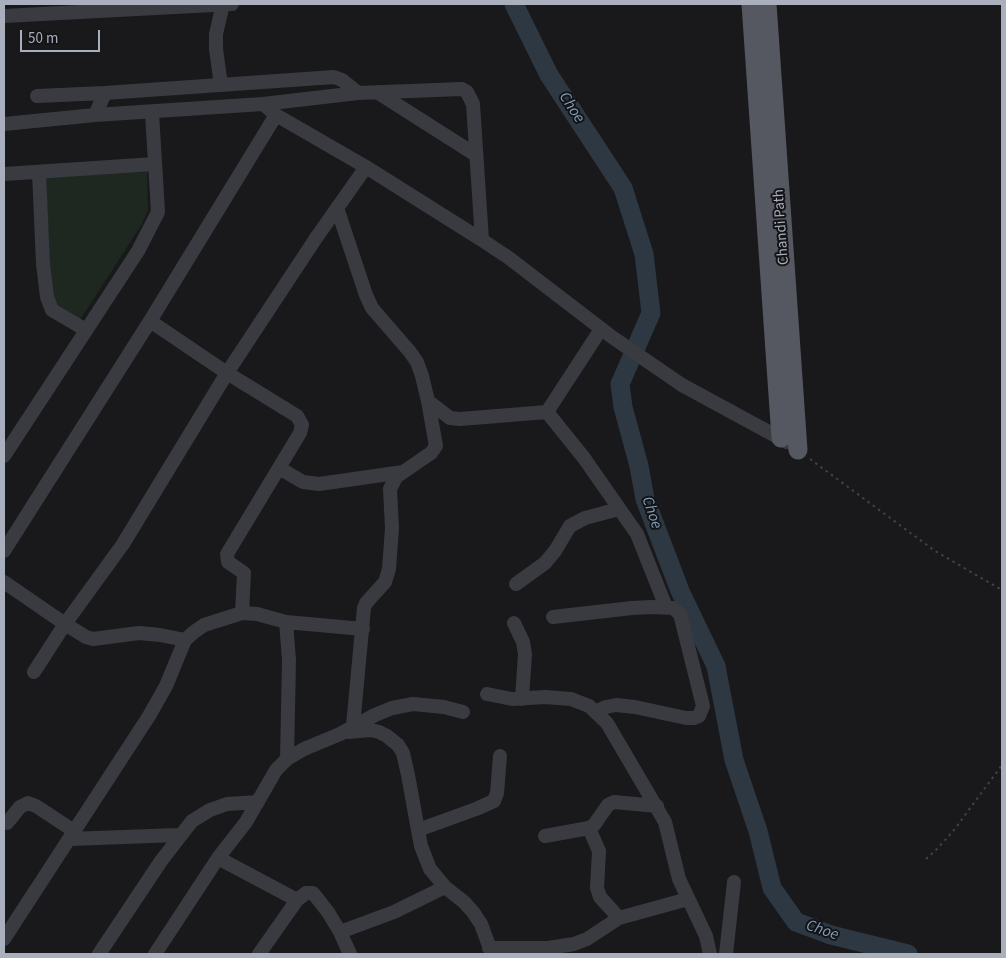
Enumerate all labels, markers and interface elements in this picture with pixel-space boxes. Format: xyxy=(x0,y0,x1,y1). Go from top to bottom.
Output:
scale bar xyxy=(22,20,102,52)
text: 50 m xyxy=(28,28,58,49)
water label: Choe xyxy=(554,89,588,127)
street label: Chandi Path xyxy=(770,188,794,266)
water label: Choe xyxy=(637,494,665,532)
water label: Choe xyxy=(803,917,841,945)

